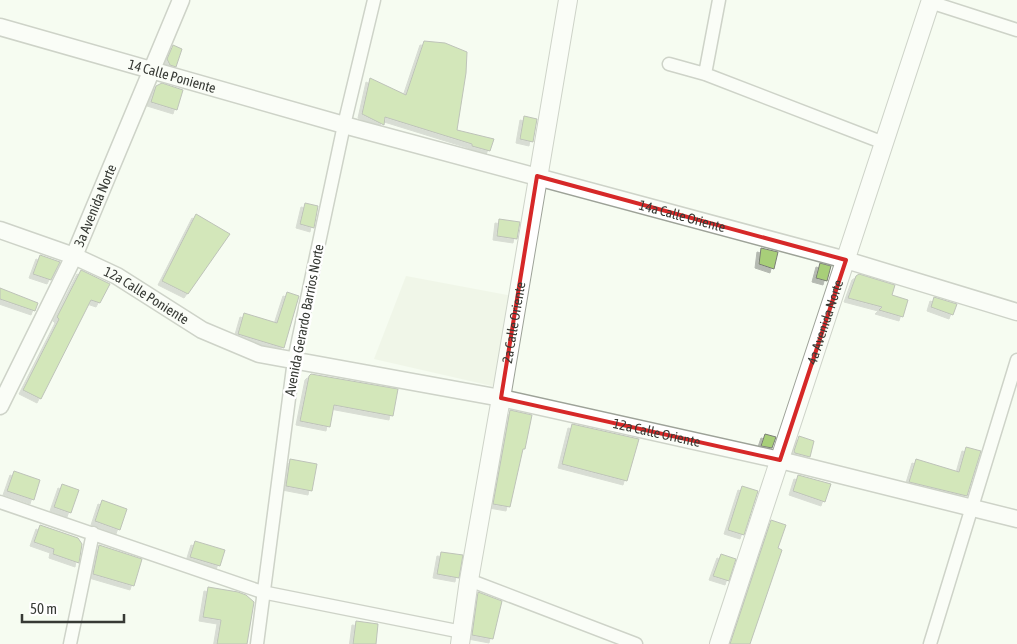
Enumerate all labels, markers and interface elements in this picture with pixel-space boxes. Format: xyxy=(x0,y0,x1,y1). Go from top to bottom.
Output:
street label: 14 Calle Poniente xyxy=(127,56,218,96)
street label: 3a Avenida Norte xyxy=(71,162,119,249)
street label: 14a Calle Oriente xyxy=(637,197,727,235)
street label: Avenida Gerardo Barrios Norte xyxy=(281,243,327,397)
street label: 12a Calle Poniente xyxy=(102,263,192,328)
street label: 4a Avenida Norte xyxy=(804,278,846,366)
street label: 2a Calle Oriente xyxy=(499,281,528,364)
street label: 12a Calle Oriente xyxy=(612,415,702,450)
scale bar xyxy=(22,592,125,624)
text: 50 m xyxy=(30,600,57,617)

